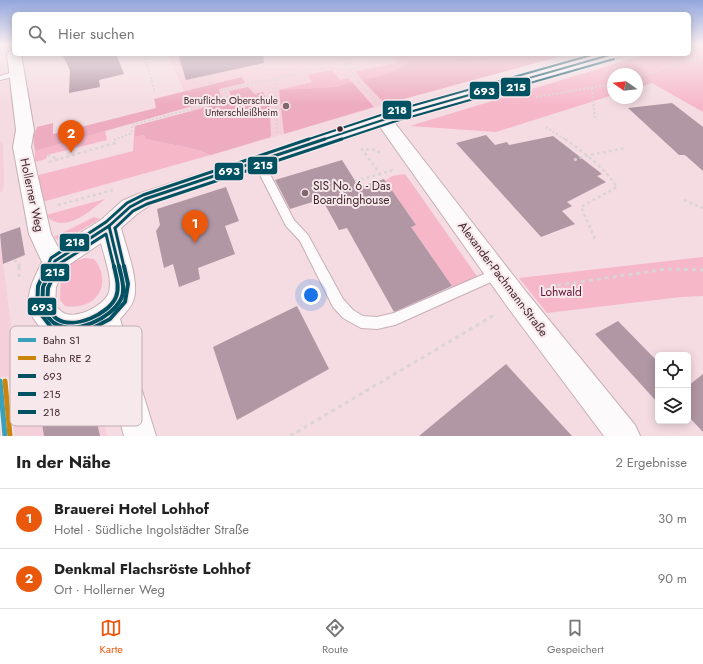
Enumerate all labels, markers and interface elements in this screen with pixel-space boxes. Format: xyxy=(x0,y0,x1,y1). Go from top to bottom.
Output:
search box xyxy=(12,12,691,56)
icon: search xyxy=(26,23,48,45)
text: Hier suchen xyxy=(58,23,135,45)
north arrow xyxy=(607,68,643,104)
line badge: 215 xyxy=(500,77,531,97)
text: 215 xyxy=(506,79,526,95)
line badge: 693 xyxy=(469,81,500,100)
text: 693 xyxy=(473,83,495,99)
place label: Berufliche Oberschule Unterschleißheim xyxy=(184,93,278,120)
line badge: 218 xyxy=(382,100,412,120)
marker: Berufliche Oberschule Unterschleißheim xyxy=(281,101,291,111)
text: 218 xyxy=(387,102,407,118)
pin: 2 xyxy=(58,120,84,153)
unlabelled marker xyxy=(335,124,345,134)
street label: Hollerner Weg xyxy=(15,156,49,234)
line badge: 215 xyxy=(247,156,278,175)
text: 215 xyxy=(253,157,273,173)
line badge: 693 xyxy=(214,162,244,181)
text: 693 xyxy=(218,163,240,179)
place label: SIS No. 6 - Das Boardinghouse xyxy=(313,177,391,209)
marker: SIS No. 6 - Das Boardinghouse xyxy=(300,188,310,198)
pin: 1 xyxy=(182,210,208,243)
street label: Alexander-Pachmann-Straße xyxy=(454,218,552,340)
line badge: 218 xyxy=(59,233,90,252)
text: 218 xyxy=(65,234,85,250)
line badge: 215 xyxy=(40,263,70,282)
text: 215 xyxy=(45,264,65,280)
park label: Lohwald xyxy=(540,283,582,301)
your location xyxy=(301,285,321,305)
line badge: 693 xyxy=(27,297,57,316)
text: 693 xyxy=(31,299,53,315)
legend xyxy=(10,326,142,426)
text: Bahn S1 xyxy=(43,332,80,348)
text: Bahn RE 2 xyxy=(43,350,91,366)
map controls xyxy=(655,352,691,424)
button: locate xyxy=(655,352,691,388)
text: 693 xyxy=(43,368,62,384)
text: 215 xyxy=(43,386,60,402)
button: layers xyxy=(655,388,691,424)
text: 218 xyxy=(43,404,60,420)
text: In der Nähe xyxy=(16,450,111,474)
text: 2 Ergebnisse xyxy=(615,453,687,472)
text: Brauerei Hotel Lohhof xyxy=(54,498,209,520)
text: 1 xyxy=(26,509,32,528)
text: 30 m xyxy=(658,509,687,528)
text: Hotel · Südliche Ingolstädter Straße xyxy=(54,520,249,539)
text: Denkmal Flachsröste Lohhof xyxy=(54,558,250,580)
text: 2 xyxy=(25,569,33,588)
text: 90 m xyxy=(658,569,687,588)
text: Ort · Hollerner Weg xyxy=(54,580,165,599)
tab: Karte xyxy=(99,617,123,657)
tab: Route xyxy=(322,617,348,657)
tab: Gespeichert xyxy=(547,617,604,657)

